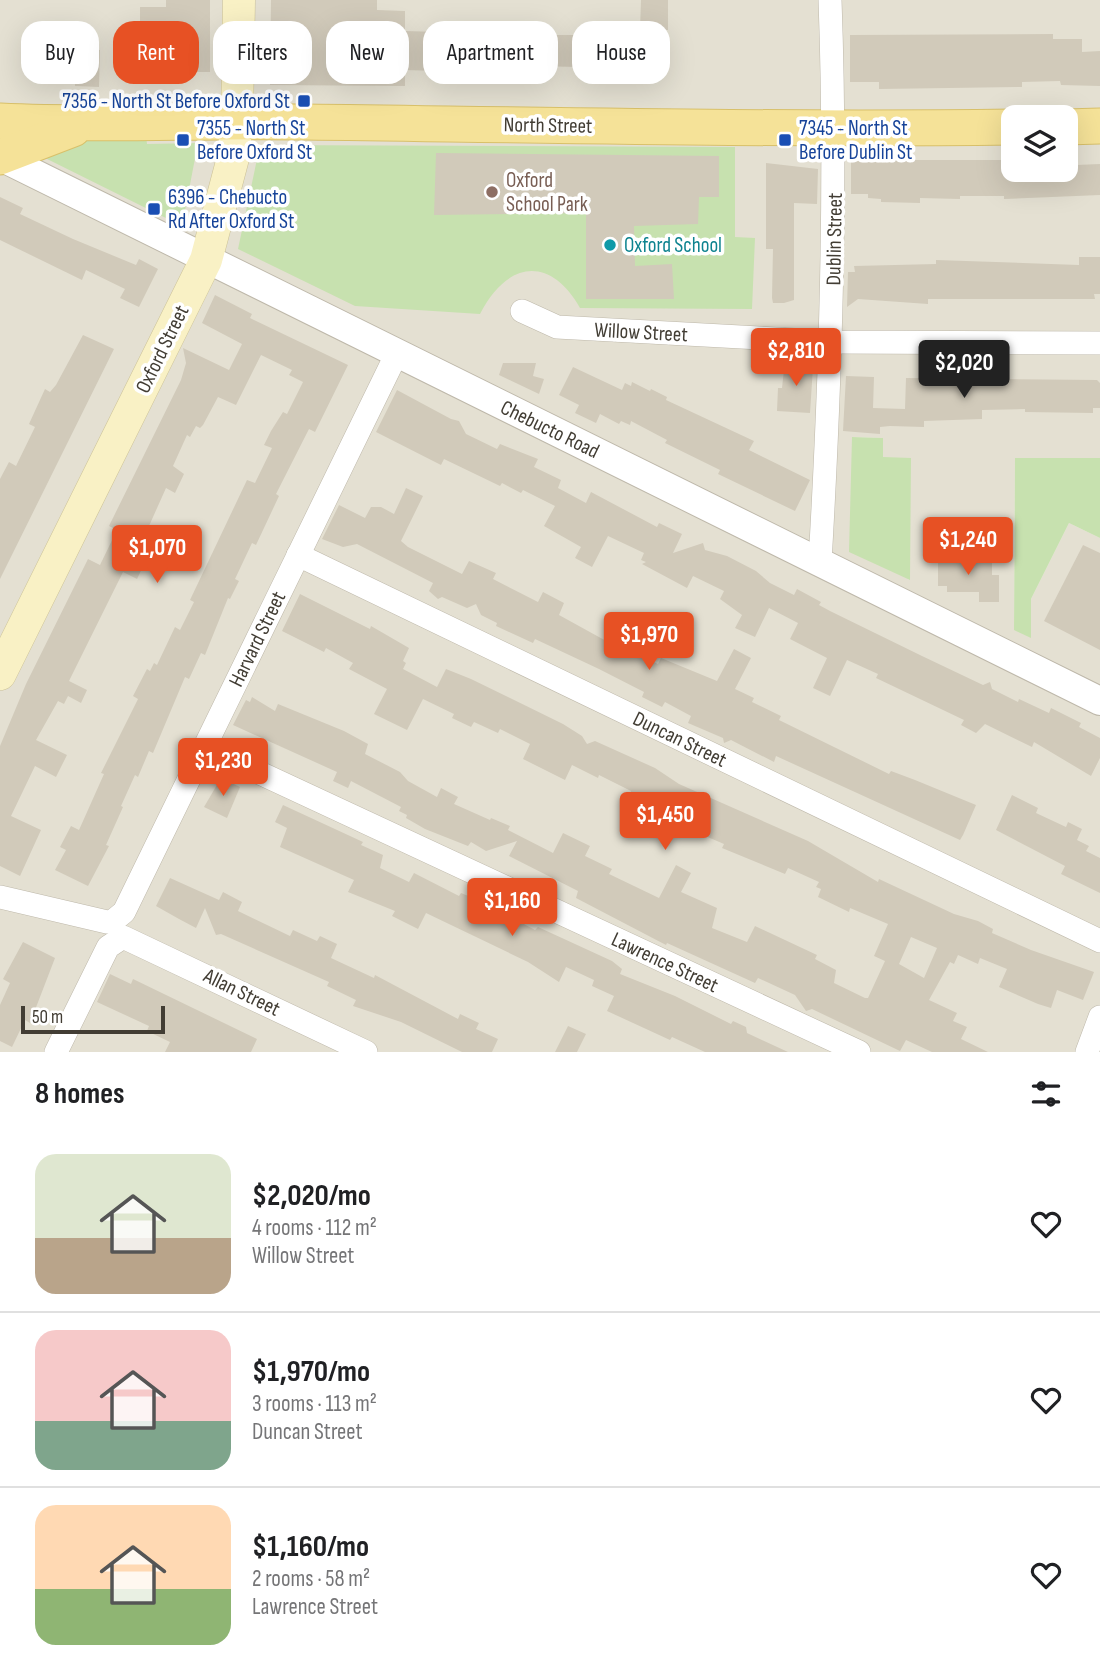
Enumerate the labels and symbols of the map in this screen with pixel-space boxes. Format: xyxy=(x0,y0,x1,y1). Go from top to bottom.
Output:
place label: 7356 - North St Before Oxford St xyxy=(62,89,290,114)
marker: 7356 - North St Before Oxford St xyxy=(296,93,312,109)
street label: North Street xyxy=(503,112,593,139)
place label: 7355 - North St Before Oxford St xyxy=(197,116,312,165)
place label: 7345 - North St Before Dublin St xyxy=(799,116,912,165)
marker: 7355 - North St Before Oxford St xyxy=(175,132,191,148)
marker: 7345 - North St Before Dublin St xyxy=(777,132,793,148)
place label: Oxford School Park xyxy=(506,168,588,217)
marker: Oxford School Park xyxy=(484,184,500,200)
place label: 6396 - Chebucto Rd After Oxford St xyxy=(168,185,294,234)
street label: Dublin Street xyxy=(821,192,848,286)
marker: 6396 - Chebucto Rd After Oxford St xyxy=(146,201,162,217)
place label: Oxford School xyxy=(624,233,722,258)
marker: Oxford School xyxy=(602,237,618,253)
street label: Oxford Street xyxy=(130,301,194,397)
street label: Willow Street xyxy=(594,318,688,347)
pin: $2,810 xyxy=(739,328,853,388)
pin: $2,020 xyxy=(907,340,1021,400)
street label: Chebucto Road xyxy=(496,395,603,464)
pin: $1,240 xyxy=(911,518,1025,577)
pin: $1,070 xyxy=(100,526,214,585)
street label: Harvard Street xyxy=(224,587,291,691)
pin: $1,970 xyxy=(592,612,706,672)
street label: Duncan Street xyxy=(629,706,731,773)
pin: $1,230 xyxy=(166,738,280,798)
pin: $1,450 xyxy=(608,792,722,852)
pin: $1,160 xyxy=(455,878,569,938)
street label: Lawrence Street xyxy=(607,927,722,998)
street label: Allan Street xyxy=(199,963,284,1022)
scale bar xyxy=(21,1003,164,1035)

